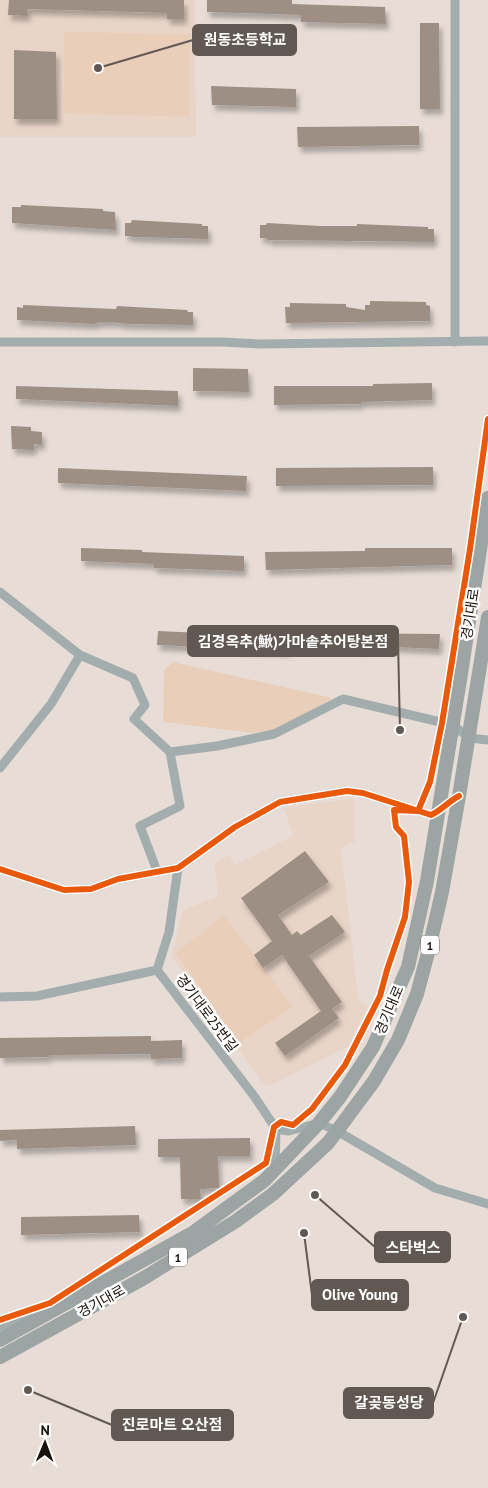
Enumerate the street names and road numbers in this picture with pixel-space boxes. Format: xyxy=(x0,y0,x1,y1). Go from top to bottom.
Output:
street label: 경기대로 xyxy=(457,587,483,641)
road number: 1 xyxy=(421,936,439,954)
street label: 경기대로25번길 xyxy=(172,971,242,1055)
street label: 경기대로 xyxy=(371,983,407,1037)
road number: 1 xyxy=(169,1248,187,1266)
street label: 경기대로 xyxy=(74,1281,128,1321)

